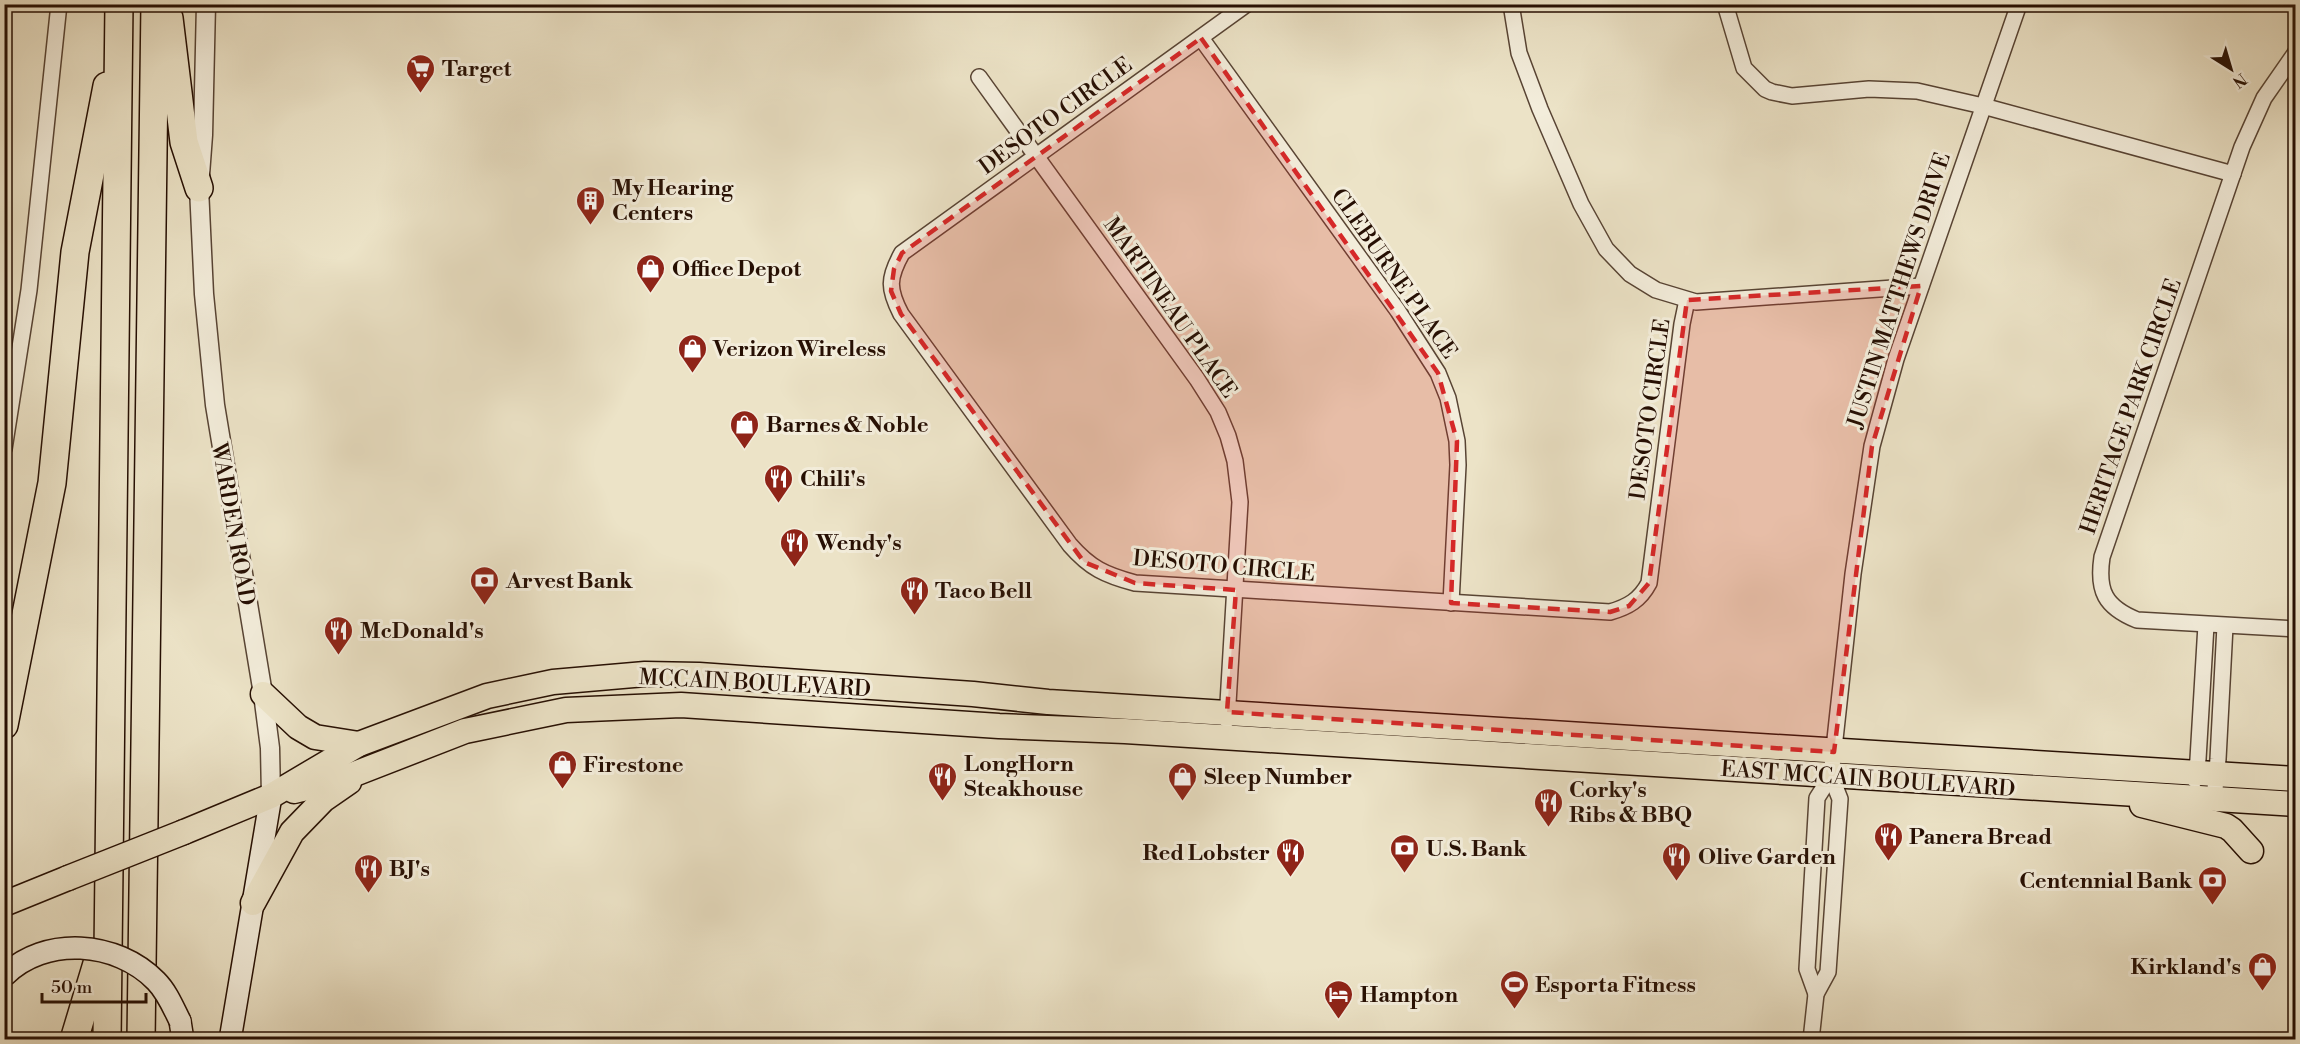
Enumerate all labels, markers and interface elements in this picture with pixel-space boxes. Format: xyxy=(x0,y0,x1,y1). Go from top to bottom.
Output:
north arrow xyxy=(2201,39,2261,99)
supermarket icon: Target xyxy=(405,52,437,94)
street label: DESOTO CIRCLE xyxy=(974,52,1138,181)
place label: Target xyxy=(442,56,511,83)
text: N xyxy=(2228,68,2250,92)
street label: JUSTIN MATTHEWS DRIVE xyxy=(1842,149,1957,433)
place label: My Hearing Centers xyxy=(612,175,734,227)
street label: CLEBURNE PLACE xyxy=(1325,183,1463,364)
building icon: My Hearing Centers xyxy=(575,184,607,226)
street label: MARTINEAU PLACE xyxy=(1097,212,1242,404)
shop icon: Office Depot xyxy=(635,252,667,294)
place label: Office Depot xyxy=(672,256,801,283)
street label: HERITAGE PARK CIRCLE xyxy=(2075,275,2188,538)
street label: DESOTO CIRCLE xyxy=(1624,317,1677,502)
shop icon: Verizon Wireless xyxy=(676,332,708,374)
place label: Verizon Wireless xyxy=(712,336,886,363)
shop icon: Barnes & Noble xyxy=(729,408,761,450)
place label: Barnes & Noble xyxy=(766,412,929,439)
street label: WARDEN ROAD xyxy=(205,440,260,608)
restaurant icon: Chili's xyxy=(763,462,795,504)
place label: Chili's xyxy=(800,466,865,493)
restaurant icon: Wendy's xyxy=(779,526,811,568)
place label: Wendy's xyxy=(815,530,902,557)
street label: DESOTO CIRCLE xyxy=(1132,545,1316,588)
bank icon: Arvest Bank xyxy=(469,564,501,606)
place label: Arvest Bank xyxy=(505,568,633,595)
restaurant icon: Taco Bell xyxy=(898,574,930,616)
place label: Taco Bell xyxy=(935,578,1032,605)
restaurant icon: McDonald's xyxy=(323,614,355,656)
place label: McDonald's xyxy=(360,618,484,645)
street label: MCCAIN BOULEVARD xyxy=(638,664,872,703)
shop icon: Firestone xyxy=(546,748,578,790)
place label: LongHorn Steakhouse xyxy=(964,751,1083,803)
place label: Firestone xyxy=(583,752,684,779)
street label: EAST MCCAIN BOULEVARD xyxy=(1720,756,2016,803)
restaurant icon: LongHorn Steakhouse xyxy=(927,760,959,802)
shop icon: Sleep Number xyxy=(1167,760,1199,802)
place label: Sleep Number xyxy=(1204,764,1352,791)
place label: Corky's Ribs & BBQ xyxy=(1569,777,1692,829)
restaurant icon: Corky's Ribs & BBQ xyxy=(1532,786,1564,828)
restaurant icon: Panera Bread xyxy=(1872,820,1904,862)
place label: Panera Bread xyxy=(1909,824,2052,851)
bank icon: U.S. Bank xyxy=(1389,832,1421,874)
restaurant icon: Red Lobster xyxy=(1275,836,1307,878)
place label: U.S. Bank xyxy=(1426,836,1527,863)
place label: Red Lobster xyxy=(1143,840,1270,867)
restaurant icon: Olive Garden xyxy=(1661,840,1693,882)
place label: Olive Garden xyxy=(1698,844,1836,871)
restaurant icon: BJ's xyxy=(352,852,384,894)
place label: BJ's xyxy=(389,856,430,883)
bank icon: Centennial Bank xyxy=(2197,864,2229,906)
place label: Centennial Bank xyxy=(2019,868,2192,895)
shop icon: Kirkland's xyxy=(2246,950,2278,992)
place label: Kirkland's xyxy=(2131,954,2241,981)
scale bar xyxy=(42,966,146,1004)
sports icon: Esporta Fitness xyxy=(1498,968,1530,1010)
place label: Esporta Fitness xyxy=(1535,972,1696,999)
text: 50 m xyxy=(51,976,93,999)
hotel icon: Hampton xyxy=(1323,978,1355,1020)
place label: Hampton xyxy=(1360,982,1459,1009)

